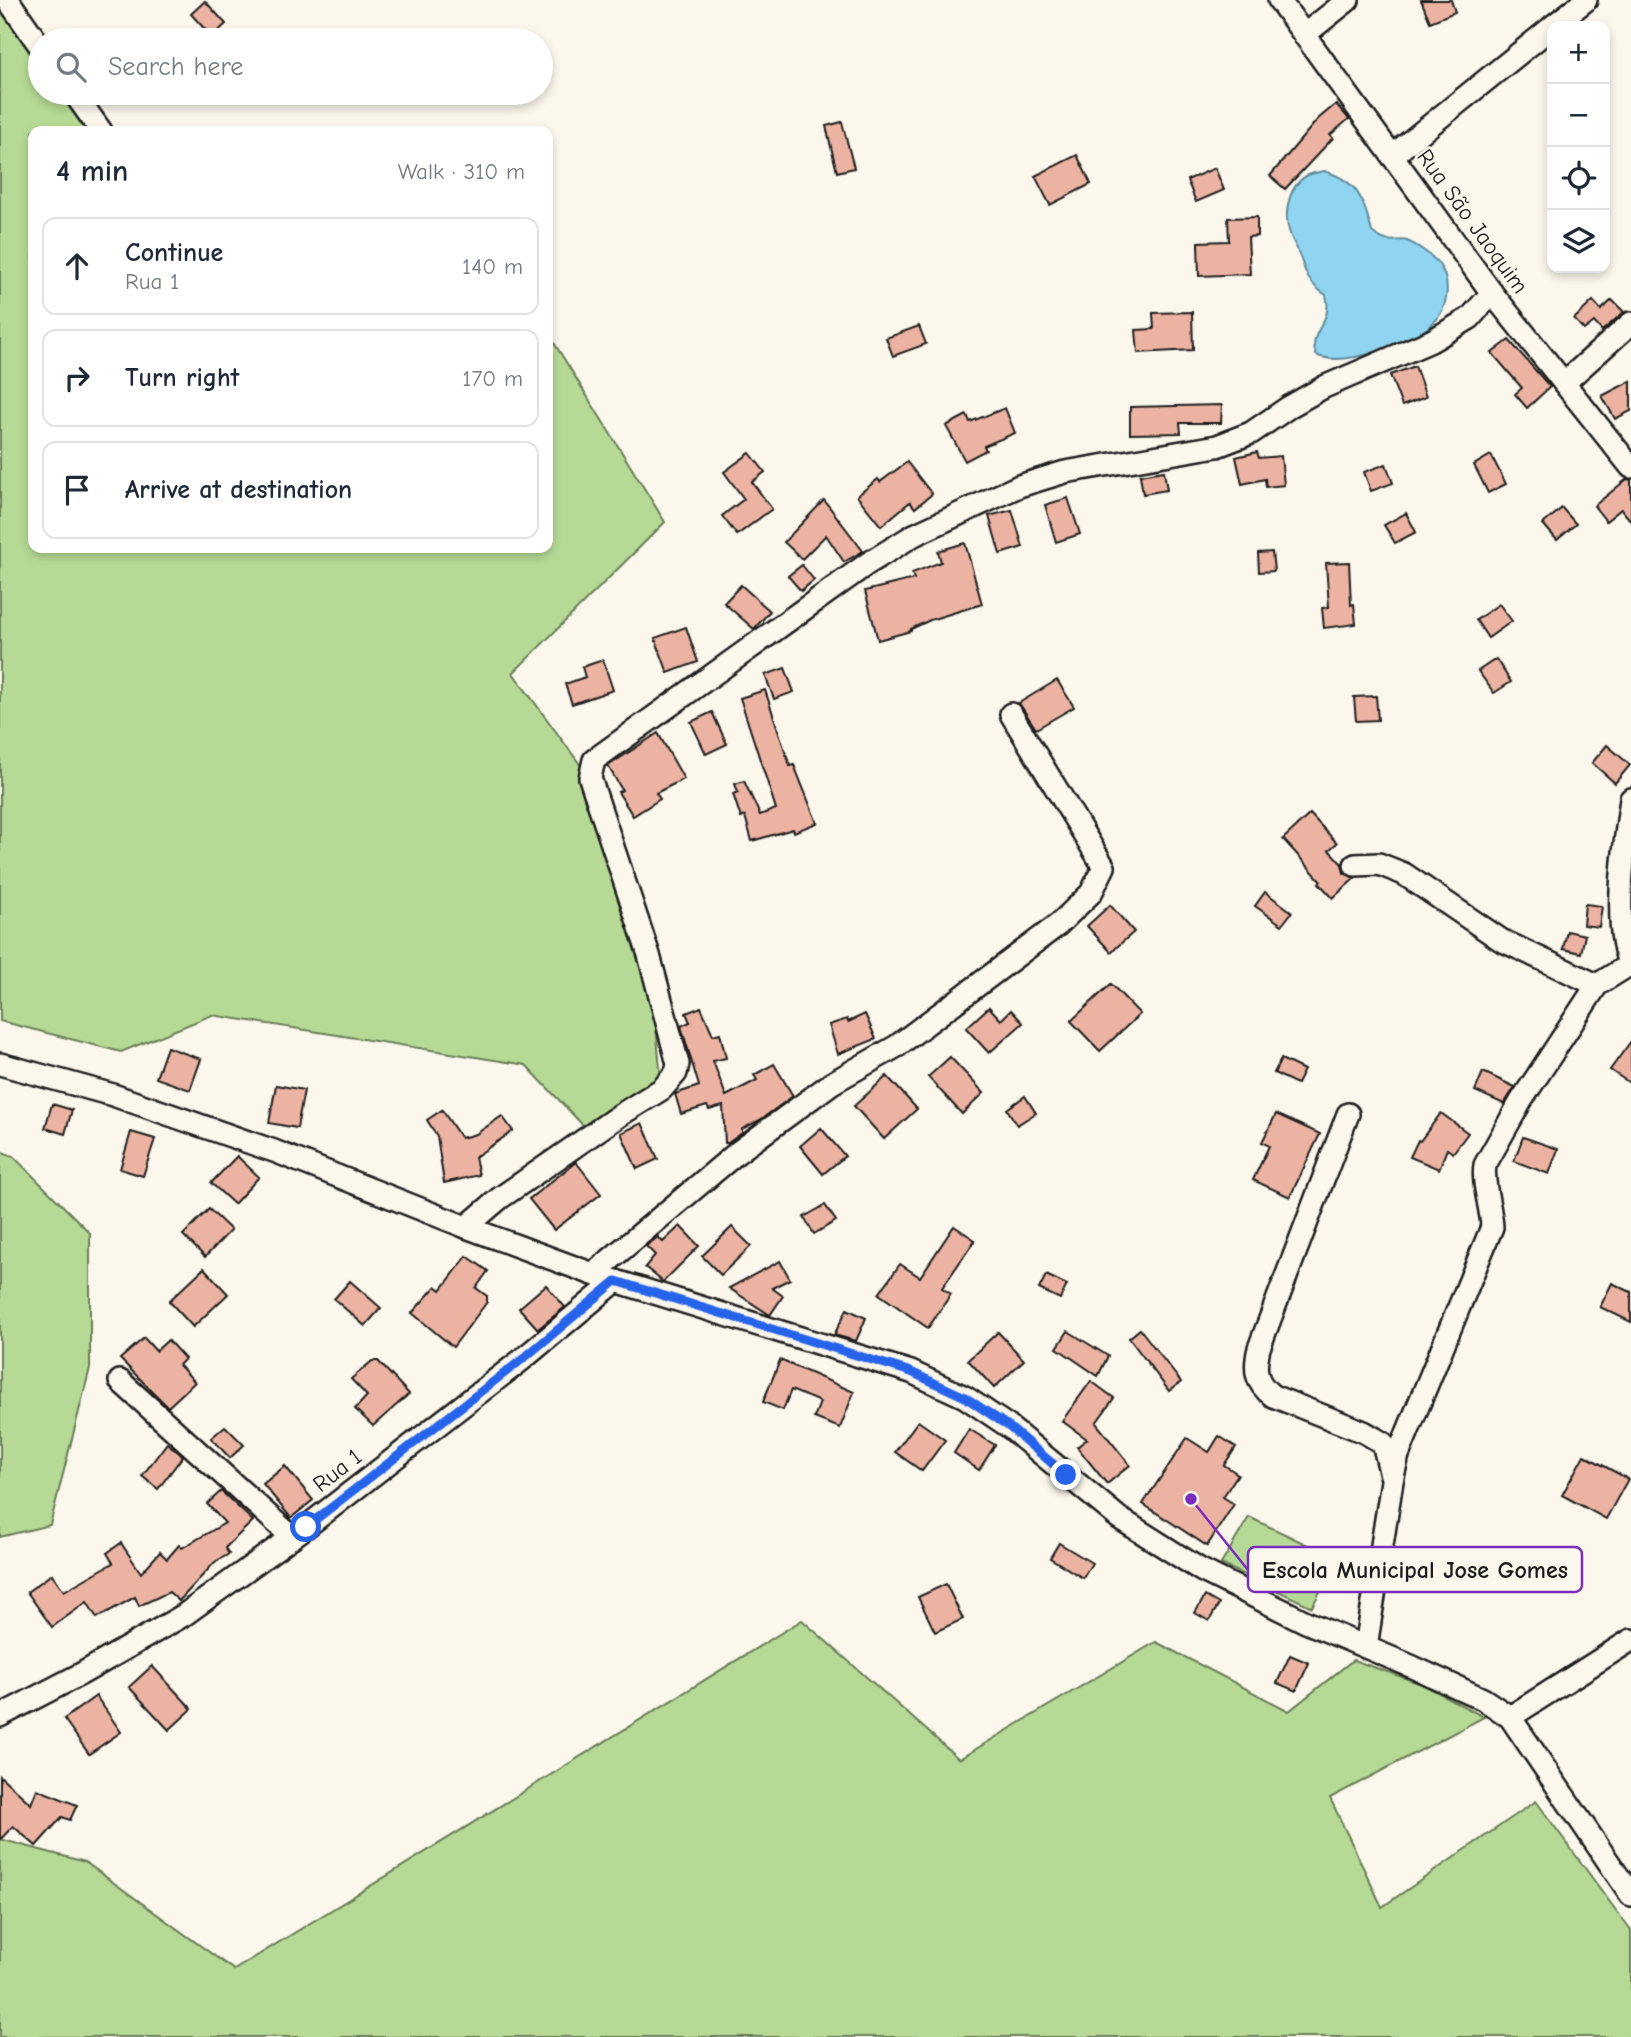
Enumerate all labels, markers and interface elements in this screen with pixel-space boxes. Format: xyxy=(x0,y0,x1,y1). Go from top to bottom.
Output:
map controls xyxy=(1547,21,1610,273)
button: + xyxy=(1547,21,1610,84)
search box xyxy=(28,28,553,105)
icon: search xyxy=(52,48,90,86)
text: Search here xyxy=(108,52,243,82)
button: − xyxy=(1547,84,1610,147)
street label: Rua São Jaoquim xyxy=(1411,144,1534,299)
button: locate xyxy=(1547,147,1610,210)
text: 4 min xyxy=(56,154,128,189)
text: Walk · 310 m xyxy=(398,158,525,185)
button: layers xyxy=(1547,210,1610,273)
text: Continue xyxy=(125,238,223,268)
icon: ahead xyxy=(58,247,96,285)
text: 140 m xyxy=(462,253,523,280)
text: Rua 1 xyxy=(125,268,179,295)
icon: right xyxy=(58,359,96,397)
text: Turn right xyxy=(125,363,239,393)
text: 170 m xyxy=(462,365,523,392)
icon: arrive xyxy=(58,471,96,509)
text: Arrive at destination xyxy=(125,475,352,505)
street label: Rua 1 xyxy=(308,1443,367,1498)
route end xyxy=(1050,1459,1081,1490)
route start xyxy=(290,1511,321,1542)
callout: Escola Municipal Jose Gomes xyxy=(1248,1547,1582,1592)
text: Escola Municipal Jose Gomes xyxy=(1262,1556,1568,1584)

